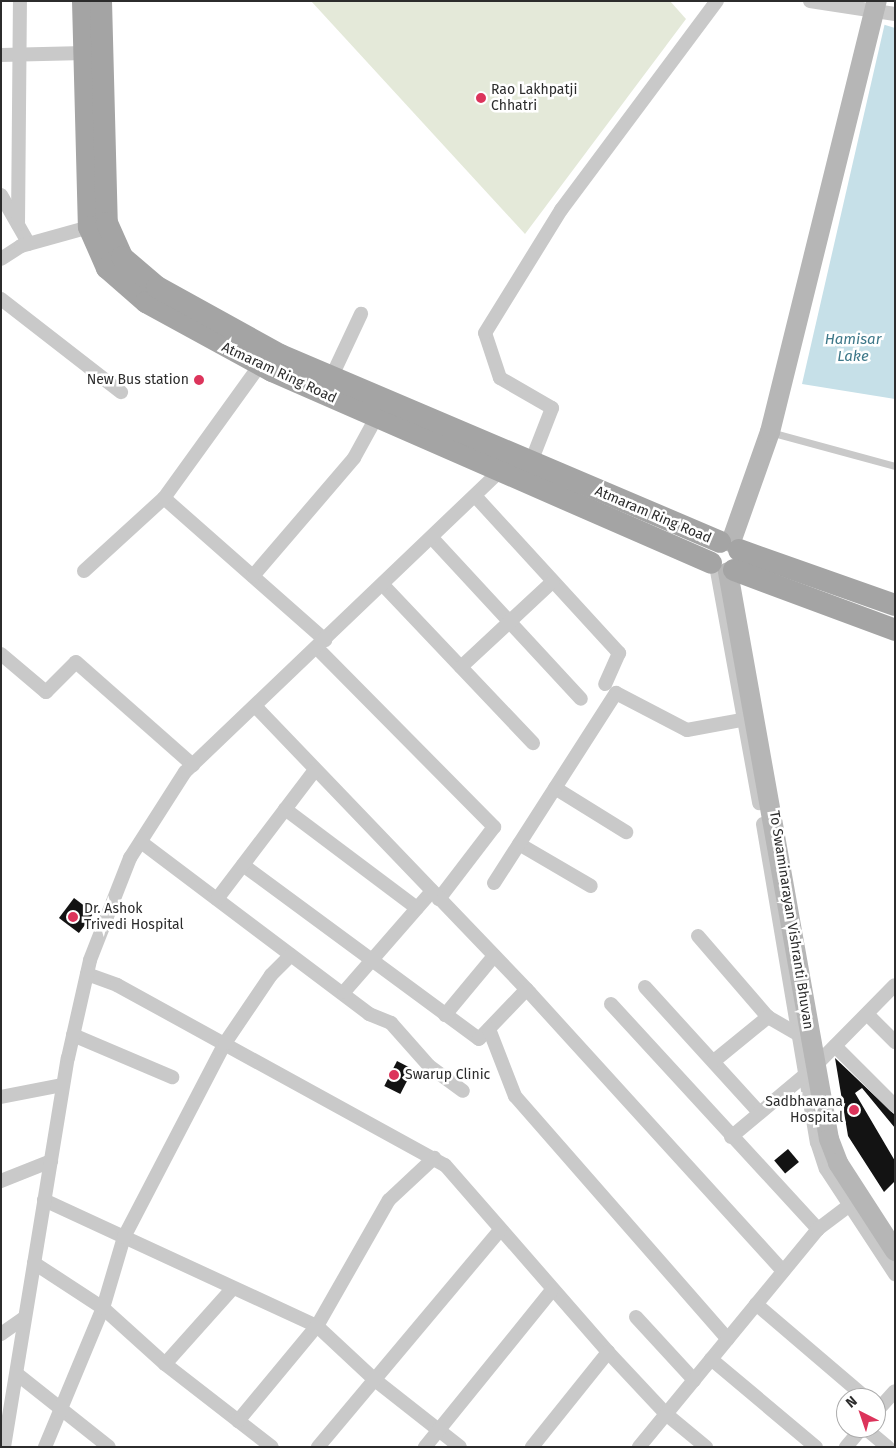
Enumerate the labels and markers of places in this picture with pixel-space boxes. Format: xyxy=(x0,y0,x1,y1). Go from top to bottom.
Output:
place label: Rao Lakhpatji Chhatri xyxy=(491,82,577,114)
marker: Rao Lakhpatji Chhatri xyxy=(475,92,487,104)
place label: New Bus station xyxy=(87,372,189,388)
marker: New Bus station xyxy=(193,374,205,386)
place label: Dr. Ashok Trivedi Hospital xyxy=(84,901,184,934)
marker: Dr. Ashok Trivedi Hospital xyxy=(66,910,80,924)
place label: Swarup Clinic xyxy=(405,1067,490,1083)
marker: Swarup Clinic xyxy=(387,1068,401,1082)
place label: Sadbhavana Hospital xyxy=(765,1094,843,1126)
marker: Sadbhavana Hospital xyxy=(847,1103,861,1117)

